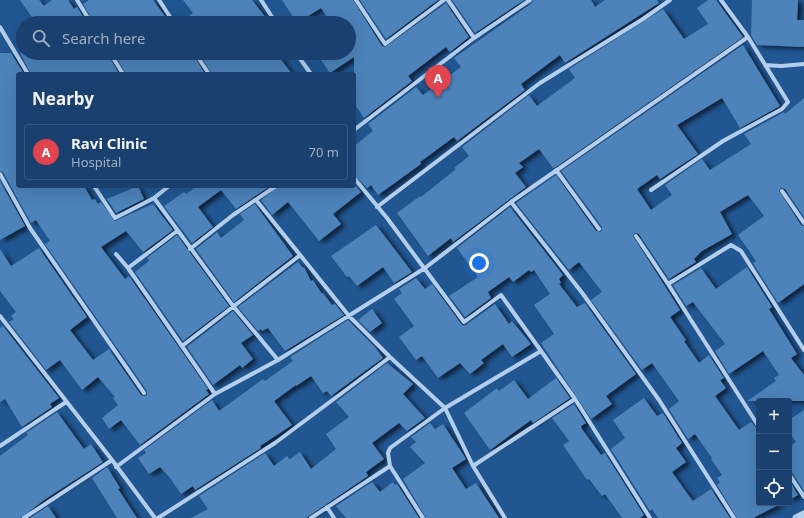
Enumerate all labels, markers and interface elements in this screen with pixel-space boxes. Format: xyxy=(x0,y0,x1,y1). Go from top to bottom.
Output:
search box xyxy=(16,16,356,60)
icon: search xyxy=(30,27,52,49)
text: Search here xyxy=(62,28,145,48)
pin: A xyxy=(425,65,451,98)
text: Nearby xyxy=(32,87,94,110)
text: Ravi Clinic xyxy=(71,133,147,153)
text: A xyxy=(42,143,51,161)
text: 70 m xyxy=(309,143,339,161)
text: Hospital xyxy=(71,153,121,171)
your location xyxy=(469,253,489,273)
map controls xyxy=(756,398,792,506)
button: + xyxy=(756,398,792,434)
button: − xyxy=(756,434,792,470)
button: locate xyxy=(756,470,792,506)

